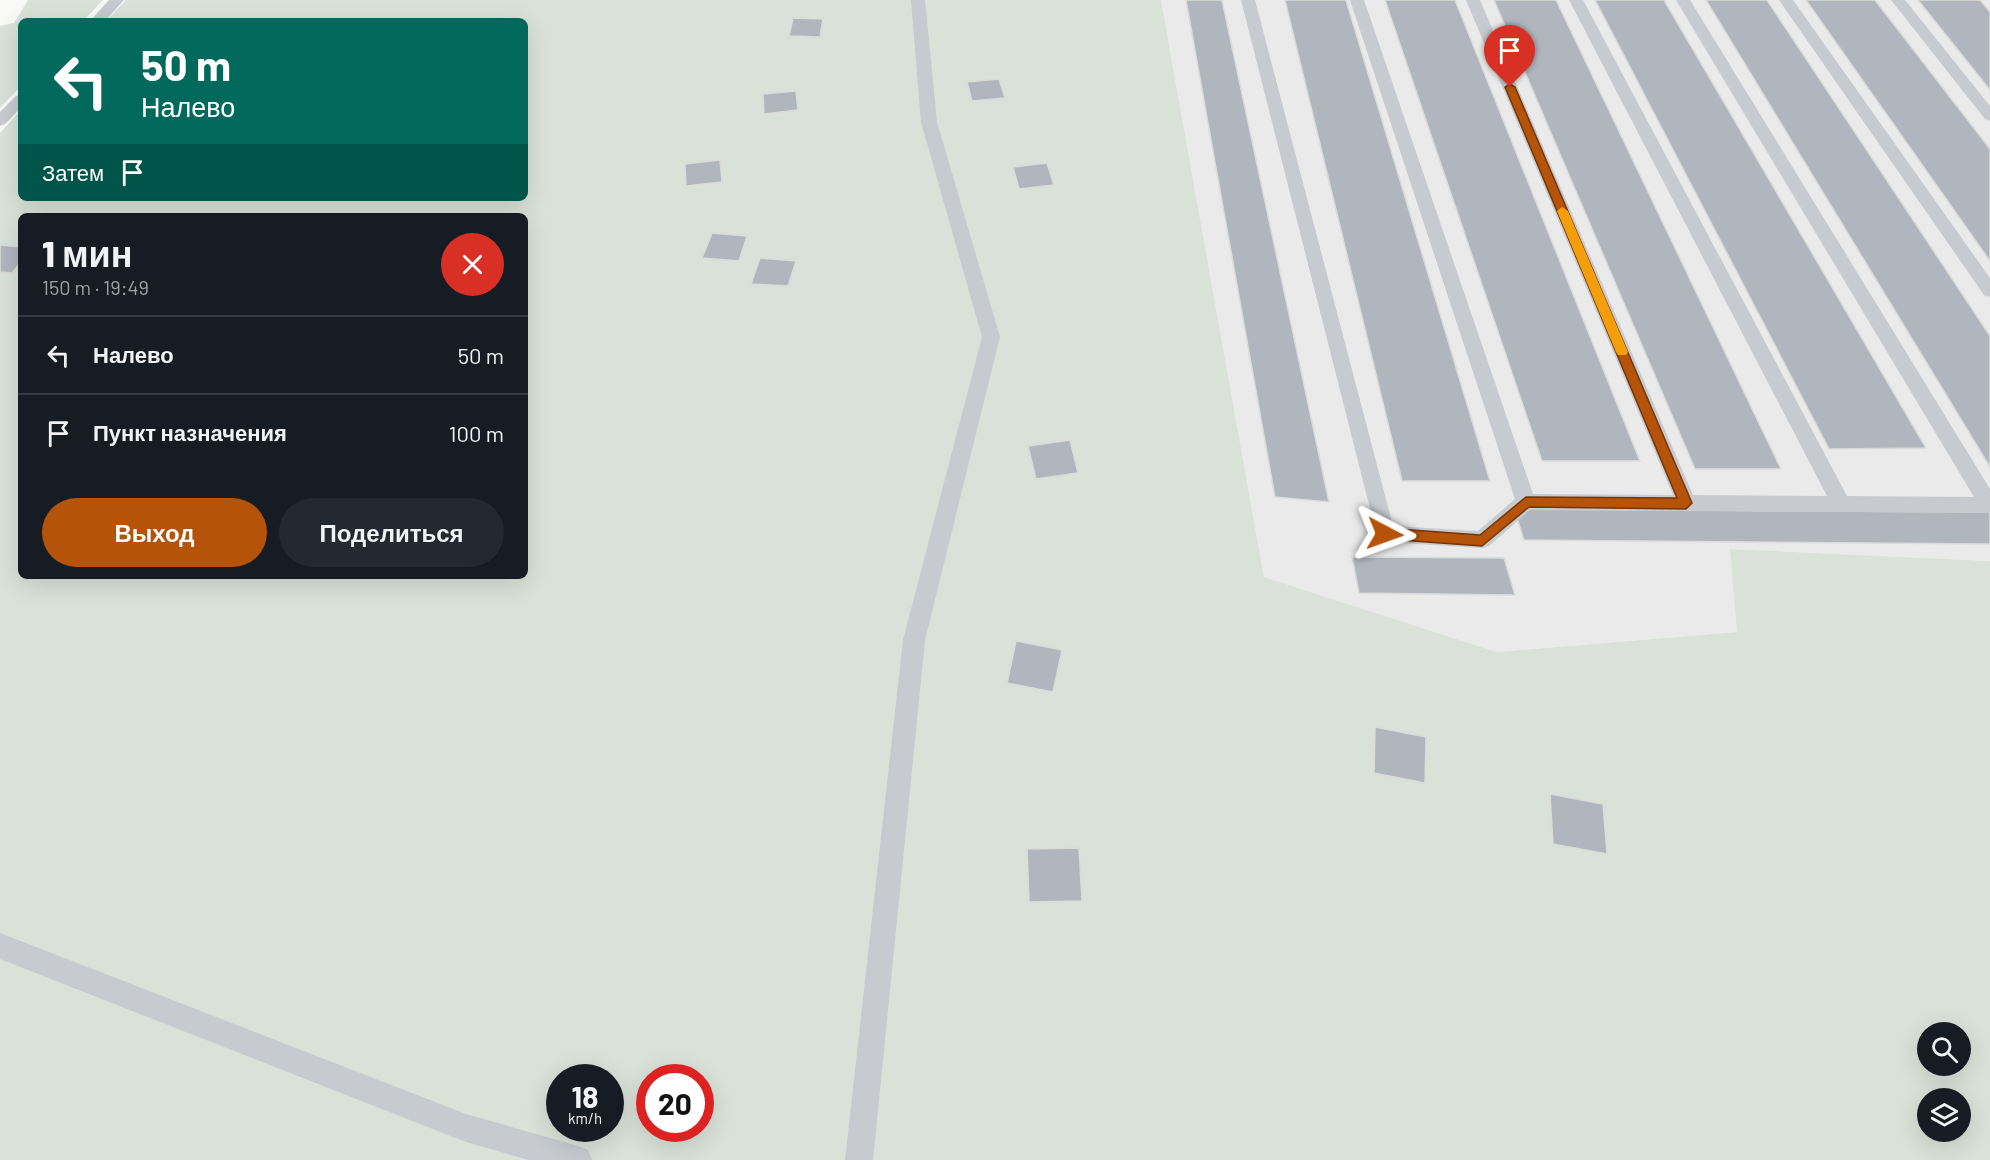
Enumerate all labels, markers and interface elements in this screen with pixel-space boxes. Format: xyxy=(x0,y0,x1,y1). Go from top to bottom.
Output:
pin xyxy=(1484,25,1535,87)
icon: arrive xyxy=(1493,34,1526,67)
text: 50 m xyxy=(141,39,231,89)
icon: left xyxy=(42,42,120,120)
text: Налево xyxy=(141,90,235,122)
icon: arrive xyxy=(116,156,149,189)
text: Затем xyxy=(42,159,104,185)
text: 1 мин xyxy=(42,231,133,274)
button: close xyxy=(441,233,504,296)
text: 150 m · 19:49 xyxy=(42,275,149,299)
icon: left xyxy=(42,339,75,372)
text: Налево xyxy=(93,341,174,367)
text: 50 m xyxy=(458,342,504,368)
icon: arrive xyxy=(42,417,75,450)
text: Пункт назначения xyxy=(93,419,287,445)
text: 100 m xyxy=(449,420,504,446)
button: Выход xyxy=(42,498,267,567)
button: Поделиться xyxy=(279,498,504,567)
position arrow xyxy=(1353,502,1417,566)
map controls xyxy=(1917,1022,1971,1142)
button: search xyxy=(1917,1022,1971,1076)
speed limit sign: 20 xyxy=(636,1064,714,1142)
text: 18 xyxy=(572,1078,598,1114)
button: layers xyxy=(1917,1088,1971,1142)
text: km/h xyxy=(568,1109,602,1127)

